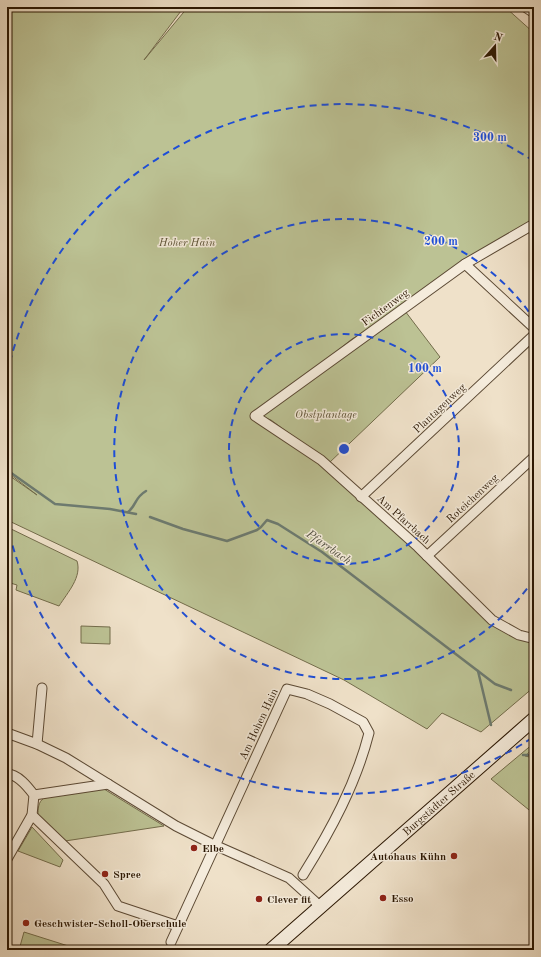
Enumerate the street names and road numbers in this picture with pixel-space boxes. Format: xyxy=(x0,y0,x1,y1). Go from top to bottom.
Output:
street label: Fichtenweg xyxy=(360,288,411,329)
street label: Plantagenweg xyxy=(412,382,468,436)
street label: Roteichenweg xyxy=(445,473,501,526)
street label: Am Pfarrbach xyxy=(374,493,432,547)
street label: Am Hohen Hain xyxy=(238,687,281,762)
street label: Burgstädter Straße xyxy=(401,770,478,838)

